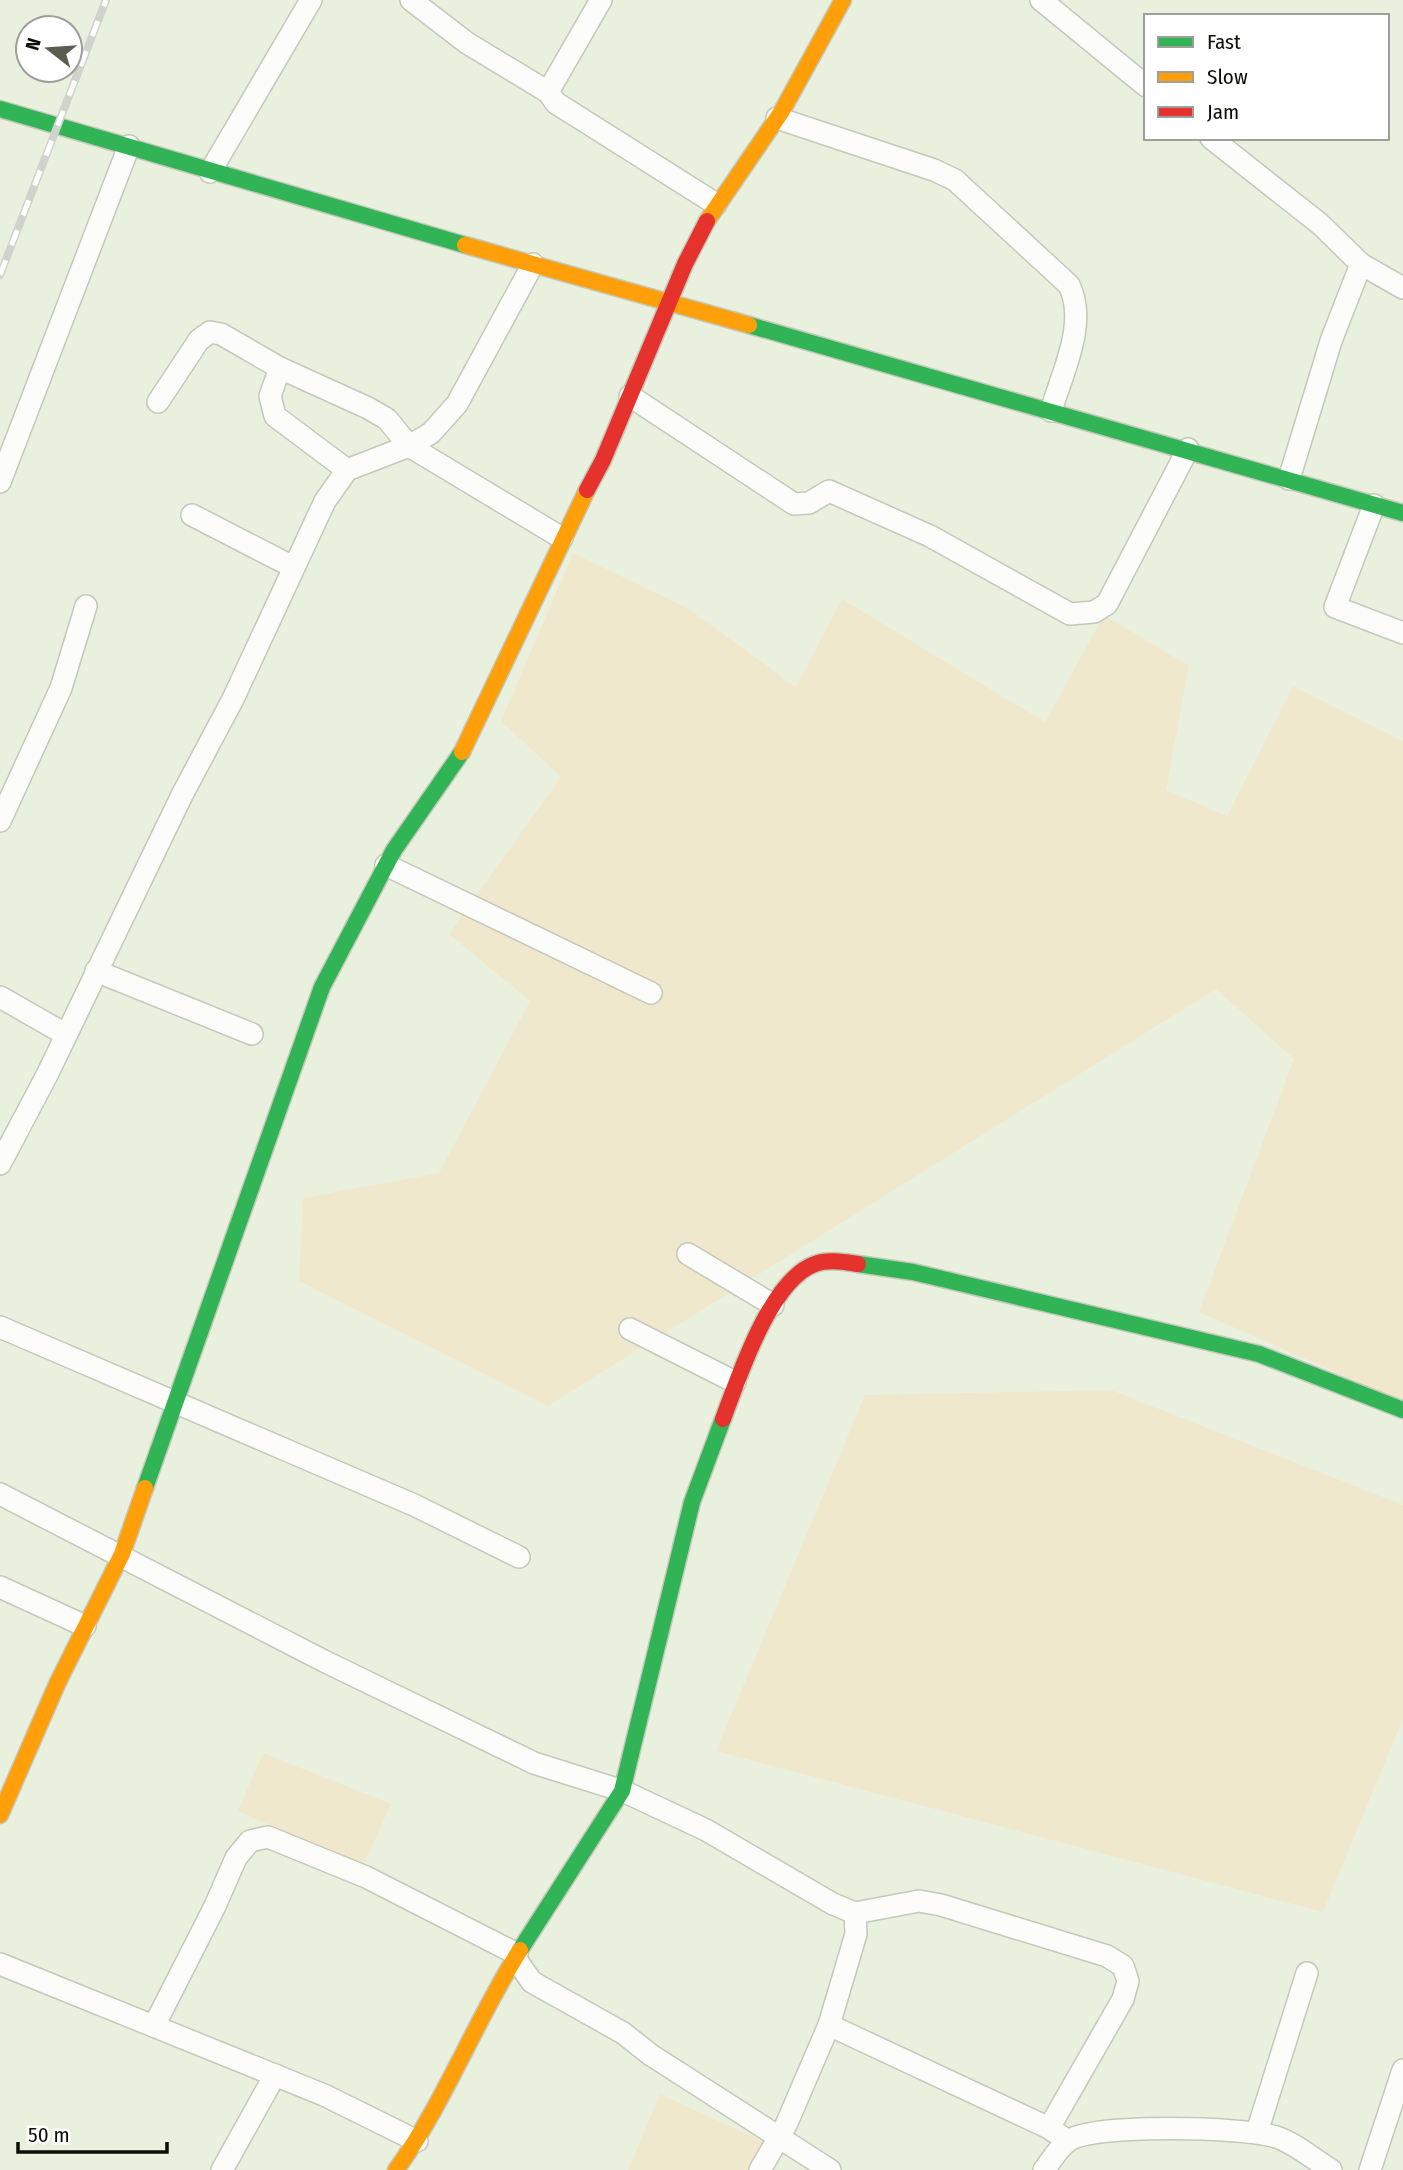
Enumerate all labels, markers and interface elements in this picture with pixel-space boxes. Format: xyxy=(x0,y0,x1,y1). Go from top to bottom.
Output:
north arrow xyxy=(14,14,84,84)
legend xyxy=(1144,14,1389,140)
text: Fast xyxy=(1207,29,1241,55)
text: N xyxy=(21,35,46,53)
text: Slow xyxy=(1207,64,1248,90)
text: Jam xyxy=(1207,99,1239,125)
scale bar xyxy=(18,2110,166,2154)
text: 50 m xyxy=(28,2122,70,2148)

